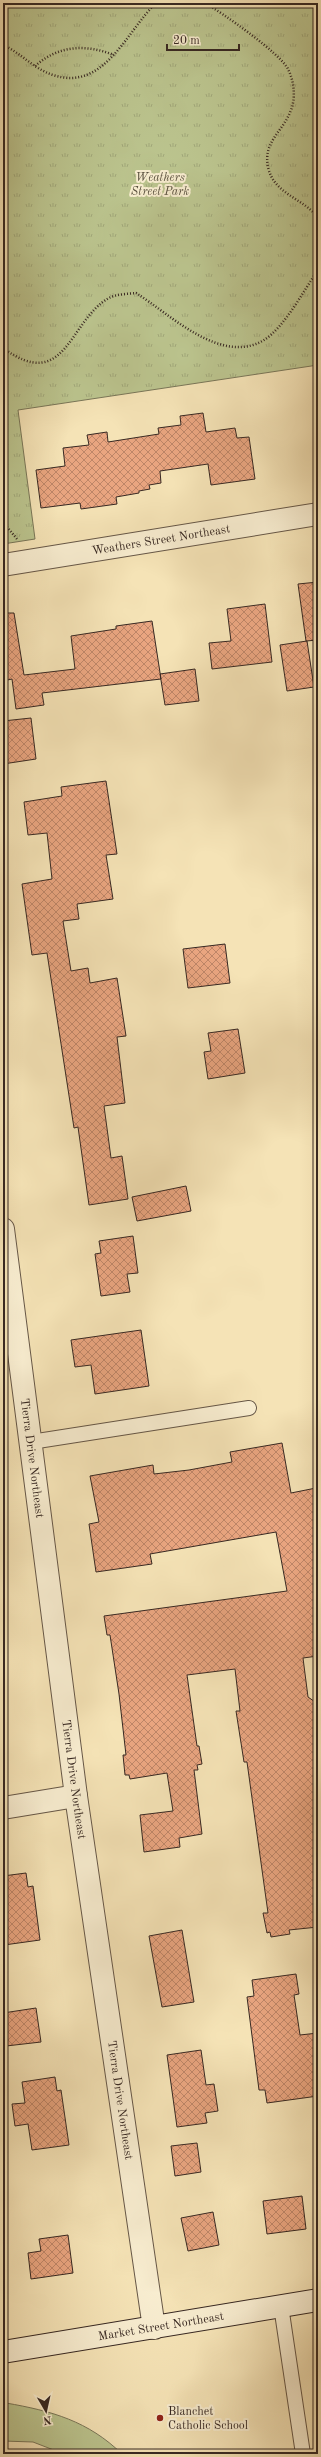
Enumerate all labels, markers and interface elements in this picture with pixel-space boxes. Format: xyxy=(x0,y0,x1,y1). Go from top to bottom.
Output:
scale bar xyxy=(167,26,239,52)
text: 20 m xyxy=(173,35,200,47)
park label: Weathers Street Park xyxy=(131,172,189,198)
street label: Weathers Street Northeast xyxy=(91,523,231,558)
street label: Tierra Drive Northeast xyxy=(18,1398,45,1519)
street label: Tierra Drive Northeast xyxy=(59,1719,87,1840)
street label: Tierra Drive Northeast xyxy=(105,2040,134,2161)
street label: Market Street Northeast xyxy=(97,2311,225,2343)
north arrow xyxy=(26,2391,66,2431)
place label: Blanchet Catholic School xyxy=(168,2406,248,2432)
text: N xyxy=(42,2413,52,2426)
marker: Blanchet Catholic School xyxy=(155,2413,165,2423)

